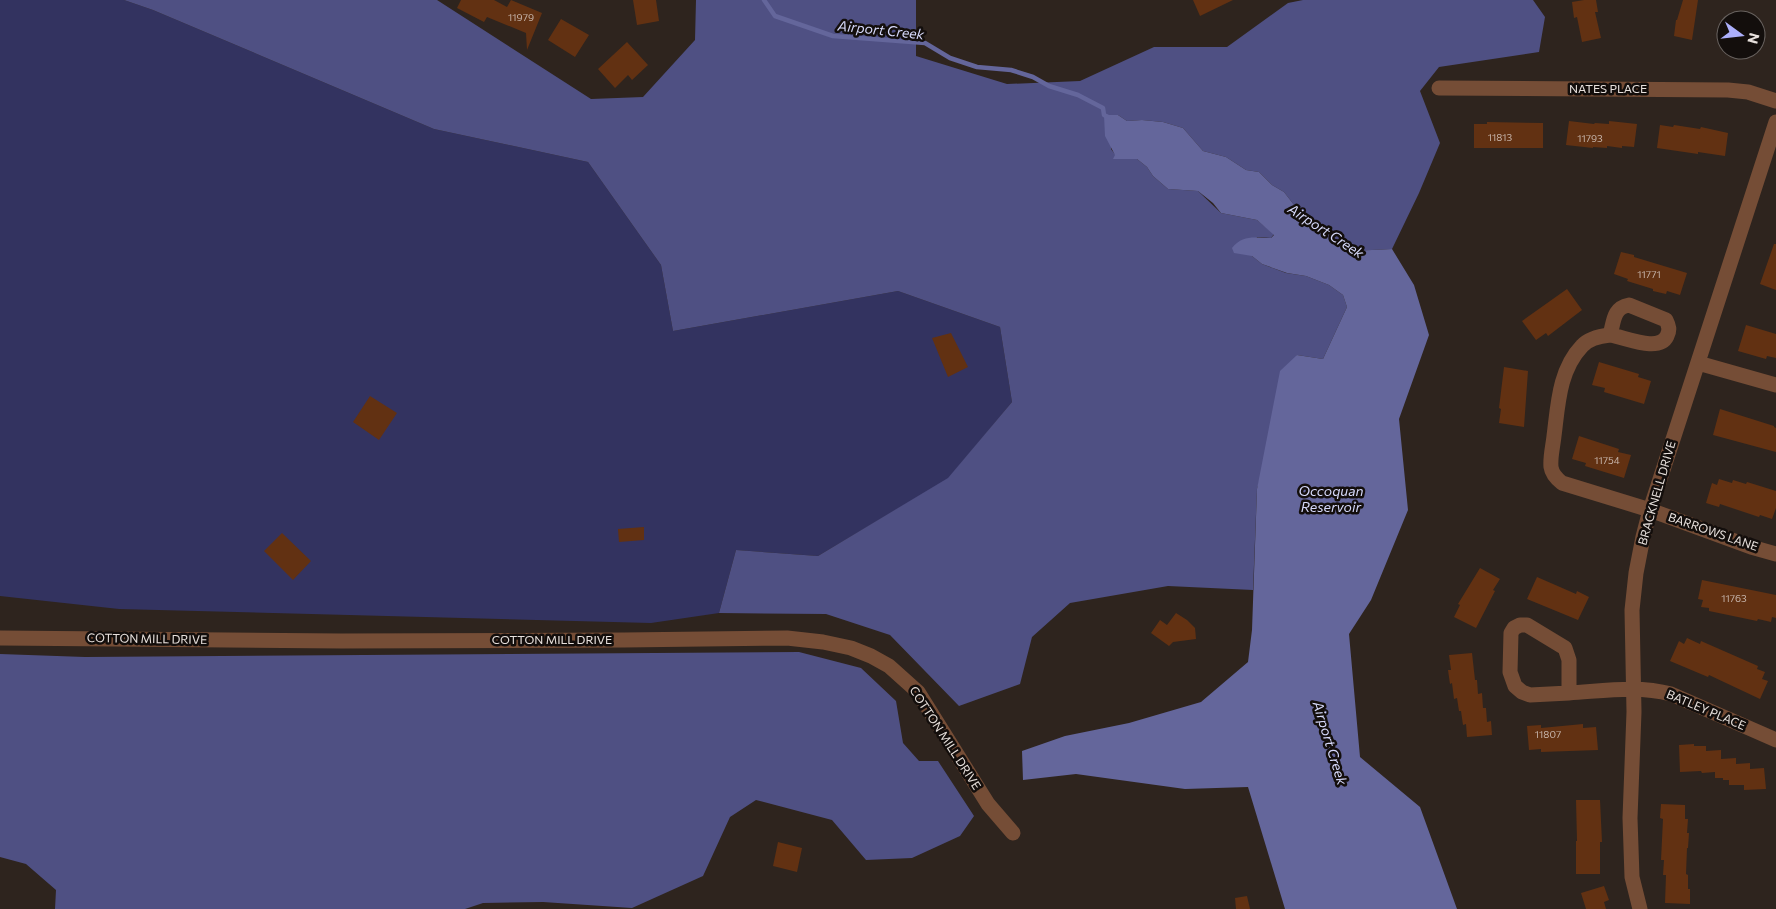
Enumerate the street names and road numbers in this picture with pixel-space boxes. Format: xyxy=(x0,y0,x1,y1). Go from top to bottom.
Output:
street label: NATES PLACE xyxy=(1569,81,1647,95)
street label: BRACKNELL DRIVE xyxy=(1634,439,1678,546)
street label: BARROWS LANE xyxy=(1667,509,1760,553)
street label: COTTON MILL DRIVE xyxy=(87,630,207,646)
street label: COTTON MILL DRIVE xyxy=(492,632,612,646)
street label: COTTON MILL DRIVE xyxy=(907,683,984,792)
street label: BATLEY PLACE xyxy=(1665,686,1748,732)

